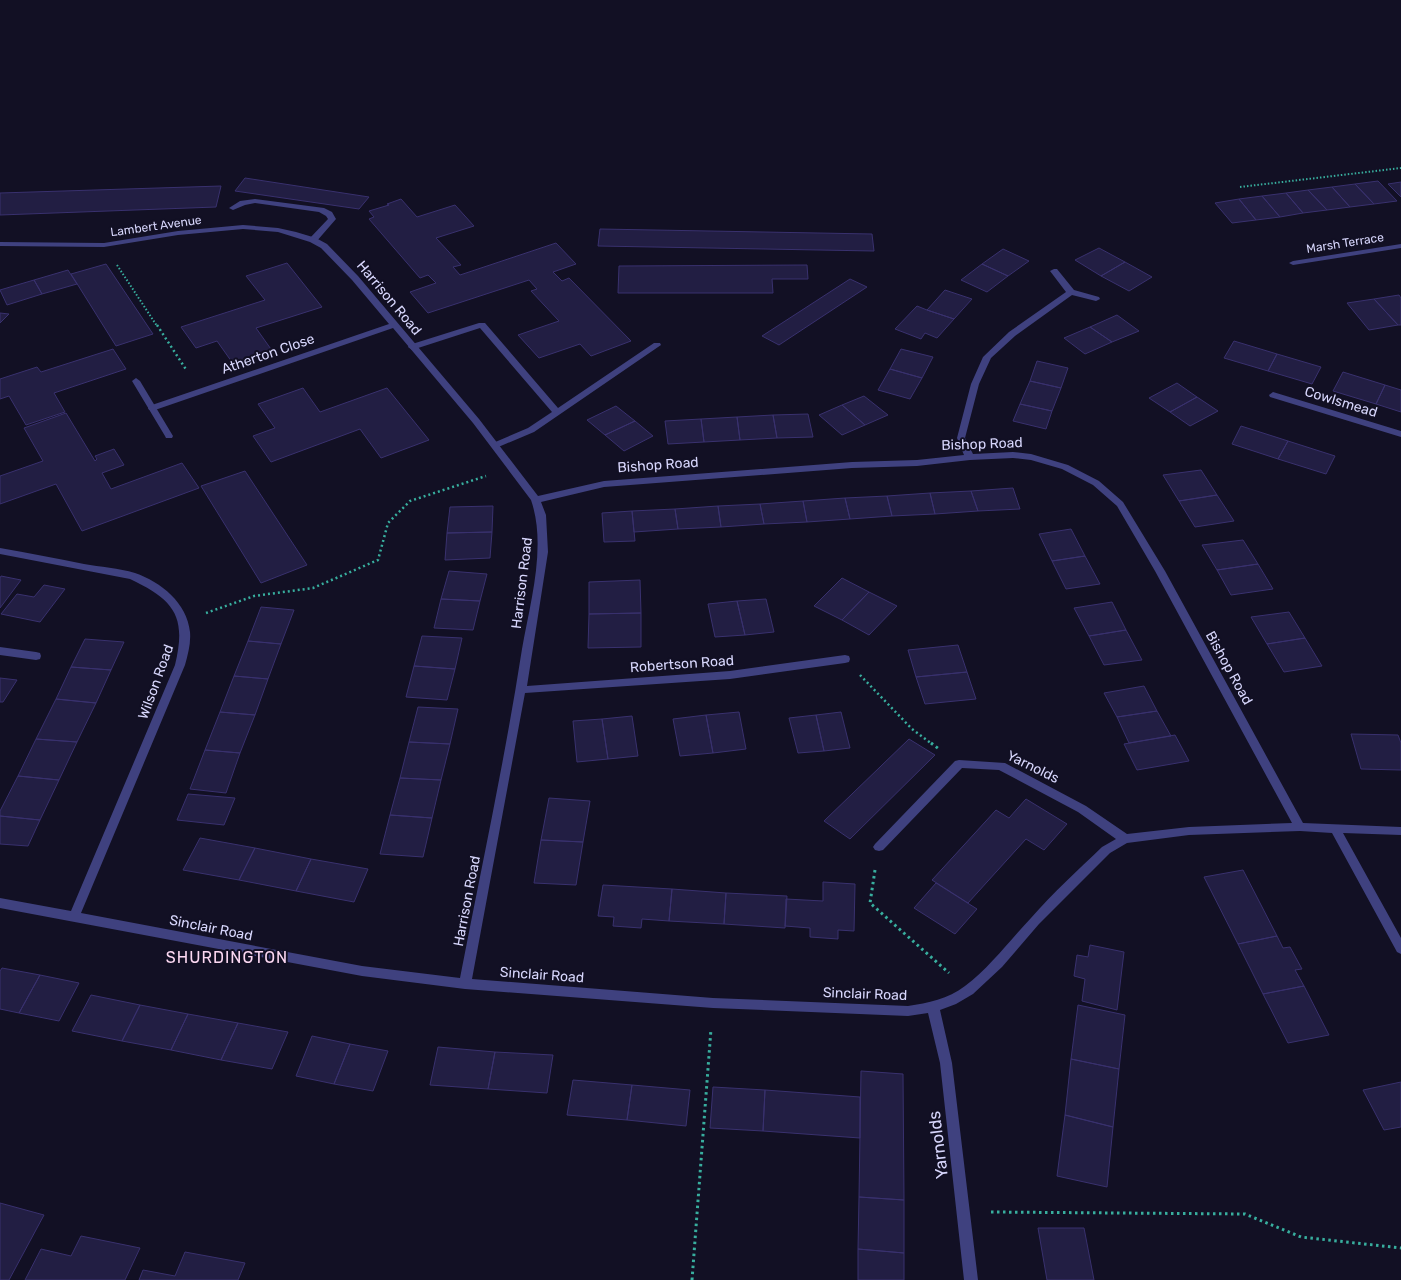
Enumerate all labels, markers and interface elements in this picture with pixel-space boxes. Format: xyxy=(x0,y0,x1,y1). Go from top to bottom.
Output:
street label: Lambert Avenue xyxy=(110,213,203,239)
street label: Marsh Terrace xyxy=(1305,230,1385,256)
street label: Harrison Road xyxy=(353,257,425,339)
street label: Atherton Close xyxy=(219,330,317,378)
street label: Cowlsmead xyxy=(1303,383,1379,421)
street label: Bishop Road xyxy=(941,434,1023,454)
street label: Bishop Road xyxy=(617,454,699,476)
street label: Harrison Road xyxy=(508,536,536,630)
street label: Bishop Road xyxy=(1202,628,1256,708)
street label: Wilson Road xyxy=(135,642,177,722)
street label: Robertson Road xyxy=(629,652,735,676)
street label: Yarnolds xyxy=(1004,747,1062,787)
street label: Harrison Road xyxy=(450,854,484,948)
street label: Sinclair Road xyxy=(168,912,254,944)
district label: SHURDINGTON xyxy=(166,948,288,967)
street label: Sinclair Road xyxy=(499,964,585,986)
street label: Sinclair Road xyxy=(823,984,907,1004)
street label: Yarnolds xyxy=(924,1110,952,1180)

